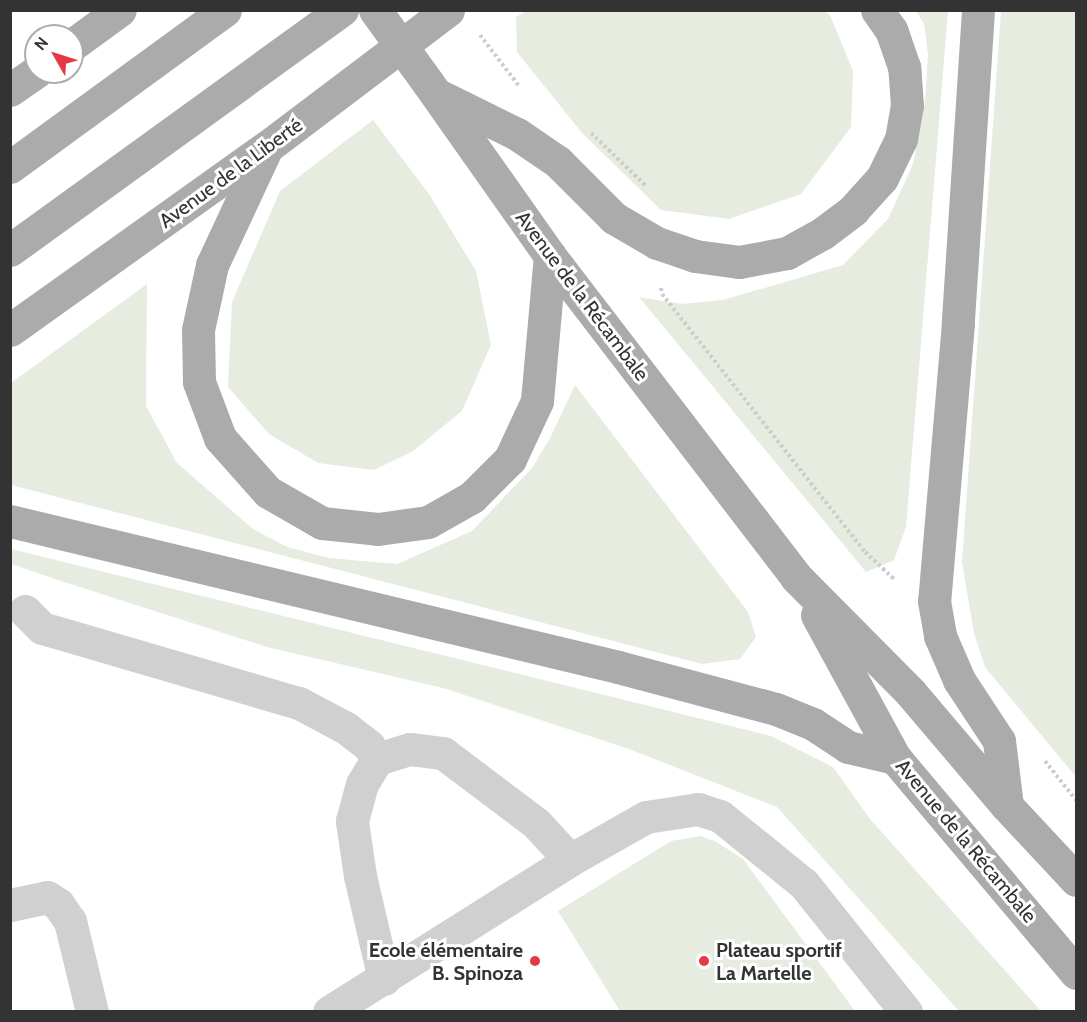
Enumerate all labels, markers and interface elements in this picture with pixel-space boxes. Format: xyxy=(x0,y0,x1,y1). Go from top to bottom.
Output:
north arrow xyxy=(24,24,84,84)
text: N xyxy=(30,33,52,54)
street label: Avenue de la Liberté xyxy=(155,113,307,233)
street label: Avenue de la Récambale xyxy=(510,206,654,386)
street label: Avenue de la Récambale xyxy=(891,754,1041,928)
place label: Ecole élémentaire B. Spinoza xyxy=(369,938,523,985)
place label: Plateau sportif La Martelle xyxy=(716,938,842,985)
marker: Ecole élémentaire B. Spinoza xyxy=(528,954,542,968)
marker: Plateau sportif La Martelle xyxy=(697,954,711,968)

